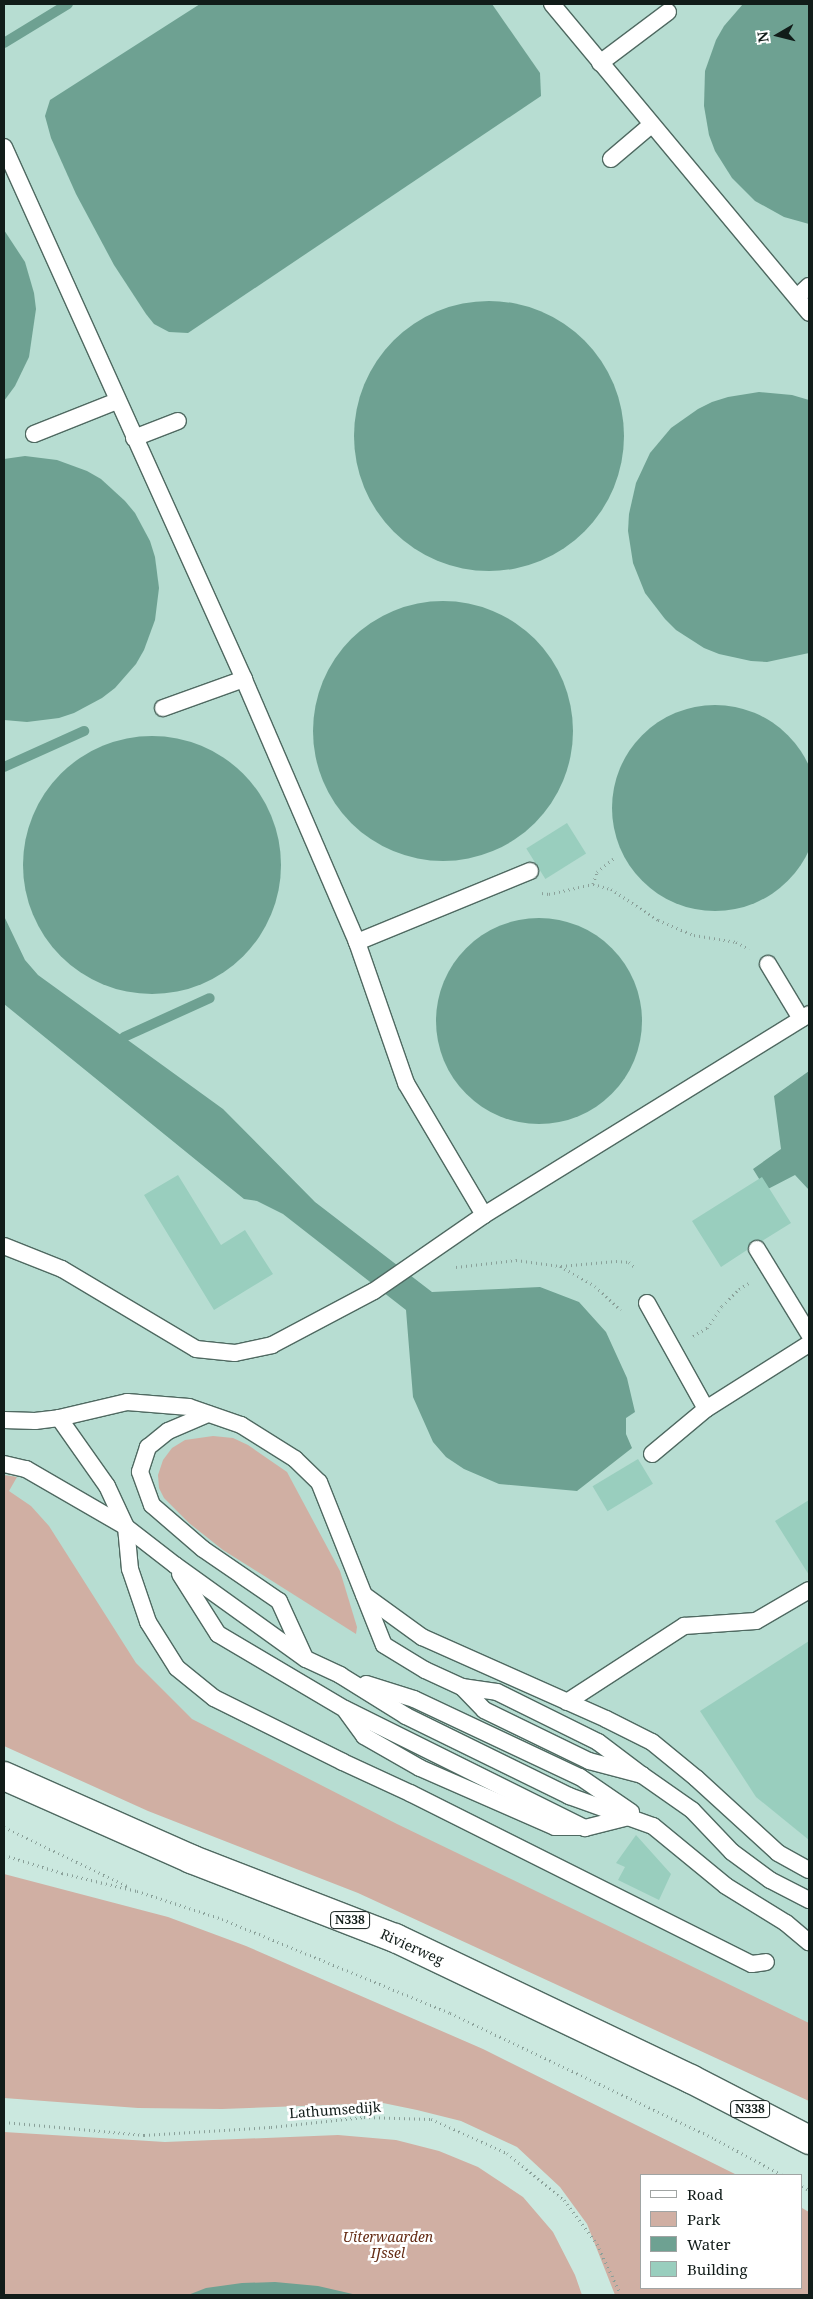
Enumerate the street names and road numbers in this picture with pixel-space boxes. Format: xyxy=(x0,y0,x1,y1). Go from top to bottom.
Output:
road number: N338 xyxy=(330,1910,370,1930)
street label: Rivierweg xyxy=(378,1926,446,1968)
street label: Lathumsedijk xyxy=(289,2098,381,2122)
road number: N338 xyxy=(730,2100,770,2118)

